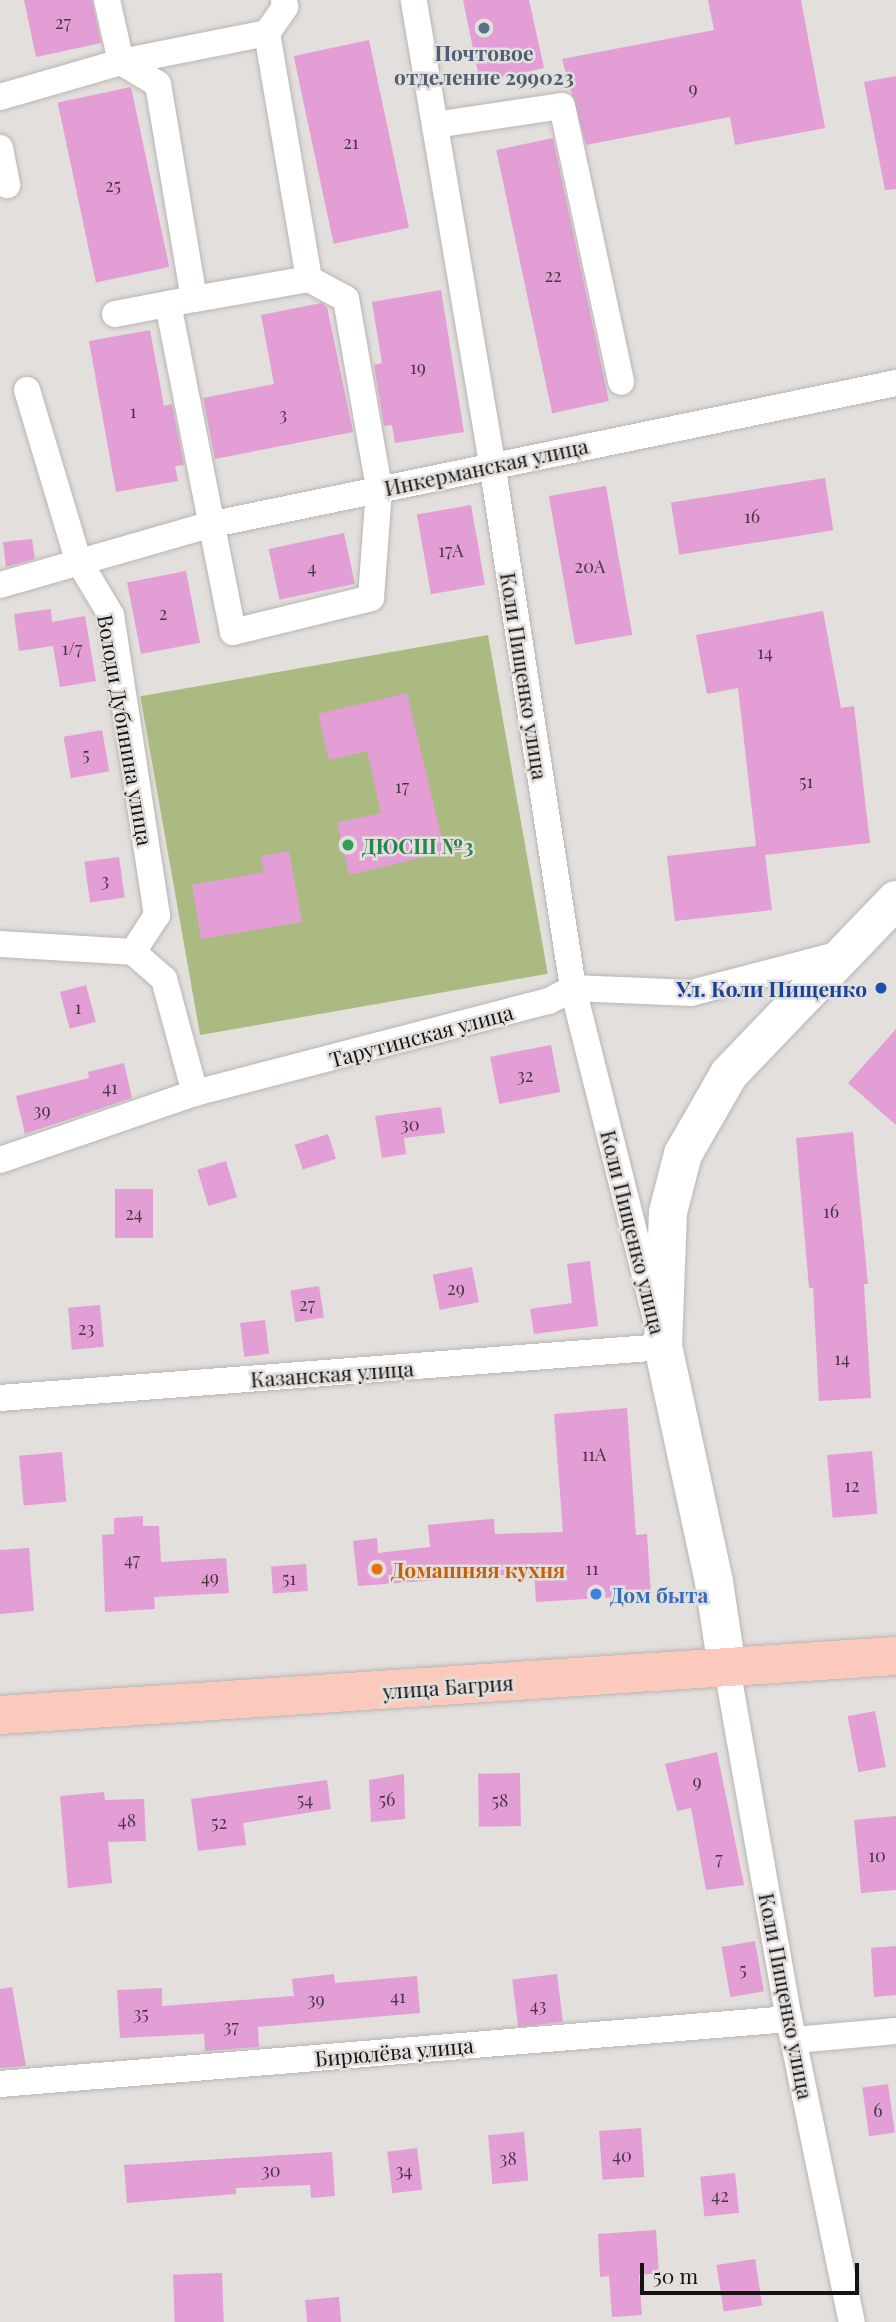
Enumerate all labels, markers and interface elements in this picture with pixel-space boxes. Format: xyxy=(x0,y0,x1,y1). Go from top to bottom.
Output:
house number: 27 xyxy=(55,11,71,33)
marker: Почтовое отделение 299023 xyxy=(476,20,492,36)
place label: Почтовое отделение 299023 xyxy=(394,39,574,89)
house number: 9 xyxy=(688,77,698,99)
house number: 21 xyxy=(343,131,359,153)
house number: 25 xyxy=(105,174,121,196)
house number: 22 xyxy=(544,264,562,286)
house number: 19 xyxy=(410,356,426,378)
house number: 1 xyxy=(130,400,136,422)
house number: 3 xyxy=(279,403,287,425)
street label: Инкерманская улица xyxy=(382,432,590,500)
house number: 16 xyxy=(744,505,760,527)
house number: 17А xyxy=(438,539,464,561)
house number: 20А xyxy=(575,555,605,577)
house number: 4 xyxy=(308,556,316,578)
street label: Коли Пищенко улица xyxy=(496,571,554,781)
house number: 2 xyxy=(159,602,167,624)
street label: Володи Дубинина улица xyxy=(93,613,159,847)
house number: 1/7 xyxy=(62,637,82,659)
house number: 14 xyxy=(757,641,773,663)
house number: 5 xyxy=(82,743,90,765)
house number: 51 xyxy=(799,770,813,792)
house number: 17 xyxy=(395,775,409,797)
place label: ДЮСШ №3 xyxy=(362,832,473,858)
marker: ДЮСШ №3 xyxy=(340,837,356,853)
house number: 3 xyxy=(101,869,109,891)
place label: Ул. Коли Пищенко xyxy=(676,975,867,1001)
marker: Ул. Коли Пищенко xyxy=(873,980,889,996)
house number: 1 xyxy=(75,996,81,1018)
street label: Тарутинская улица xyxy=(326,998,516,1072)
house number: 32 xyxy=(517,1064,533,1086)
house number: 41 xyxy=(102,1076,118,1098)
house number: 39 xyxy=(33,1099,51,1121)
house number: 30 xyxy=(401,1113,419,1135)
street label: Коли Пищенко улица xyxy=(596,1127,672,1337)
house number: 16 xyxy=(823,1200,839,1222)
house number: 24 xyxy=(125,1202,143,1224)
house number: 29 xyxy=(447,1277,465,1299)
house number: 27 xyxy=(299,1293,315,1315)
house number: 23 xyxy=(78,1317,94,1339)
house number: 14 xyxy=(834,1347,850,1369)
street label: Казанская улица xyxy=(249,1355,415,1391)
house number: 11А xyxy=(582,1443,606,1465)
house number: 12 xyxy=(844,1474,860,1496)
house number: 47 xyxy=(124,1548,140,1570)
place label: Домашняя кухня xyxy=(391,1556,565,1582)
house number: 11 xyxy=(585,1557,599,1579)
marker: Домашняя кухня xyxy=(369,1561,385,1577)
house number: 49 xyxy=(201,1566,219,1588)
house number: 51 xyxy=(282,1567,296,1589)
place label: Дом быта xyxy=(610,1581,708,1607)
marker: Дом быта xyxy=(588,1586,604,1602)
street label: улица Багрия xyxy=(382,1669,514,1703)
house number: 9 xyxy=(692,1770,702,1792)
house number: 54 xyxy=(297,1788,313,1810)
house number: 56 xyxy=(379,1788,395,1810)
house number: 58 xyxy=(492,1789,508,1811)
house number: 48 xyxy=(118,1809,136,1831)
house number: 52 xyxy=(211,1811,227,1833)
house number: 10 xyxy=(868,1844,886,1866)
house number: 7 xyxy=(715,1847,723,1869)
street label: Коли Пищенко улица xyxy=(755,1891,819,2101)
house number: 5 xyxy=(739,1958,747,1980)
house number: 41 xyxy=(390,1985,406,2007)
house number: 39 xyxy=(307,1988,325,2010)
house number: 43 xyxy=(530,1994,546,2016)
house number: 35 xyxy=(133,2002,149,2024)
house number: 37 xyxy=(223,2015,239,2037)
street label: Бирюлёва улица xyxy=(314,2032,474,2070)
house number: 6 xyxy=(873,2099,883,2121)
house number: 40 xyxy=(612,2144,632,2166)
house number: 38 xyxy=(499,2147,517,2169)
house number: 30 xyxy=(262,2159,280,2181)
house number: 34 xyxy=(395,2159,413,2181)
house number: 42 xyxy=(711,2184,729,2206)
scale bar xyxy=(644,2248,863,2292)
text: 50 m xyxy=(653,2261,698,2289)

